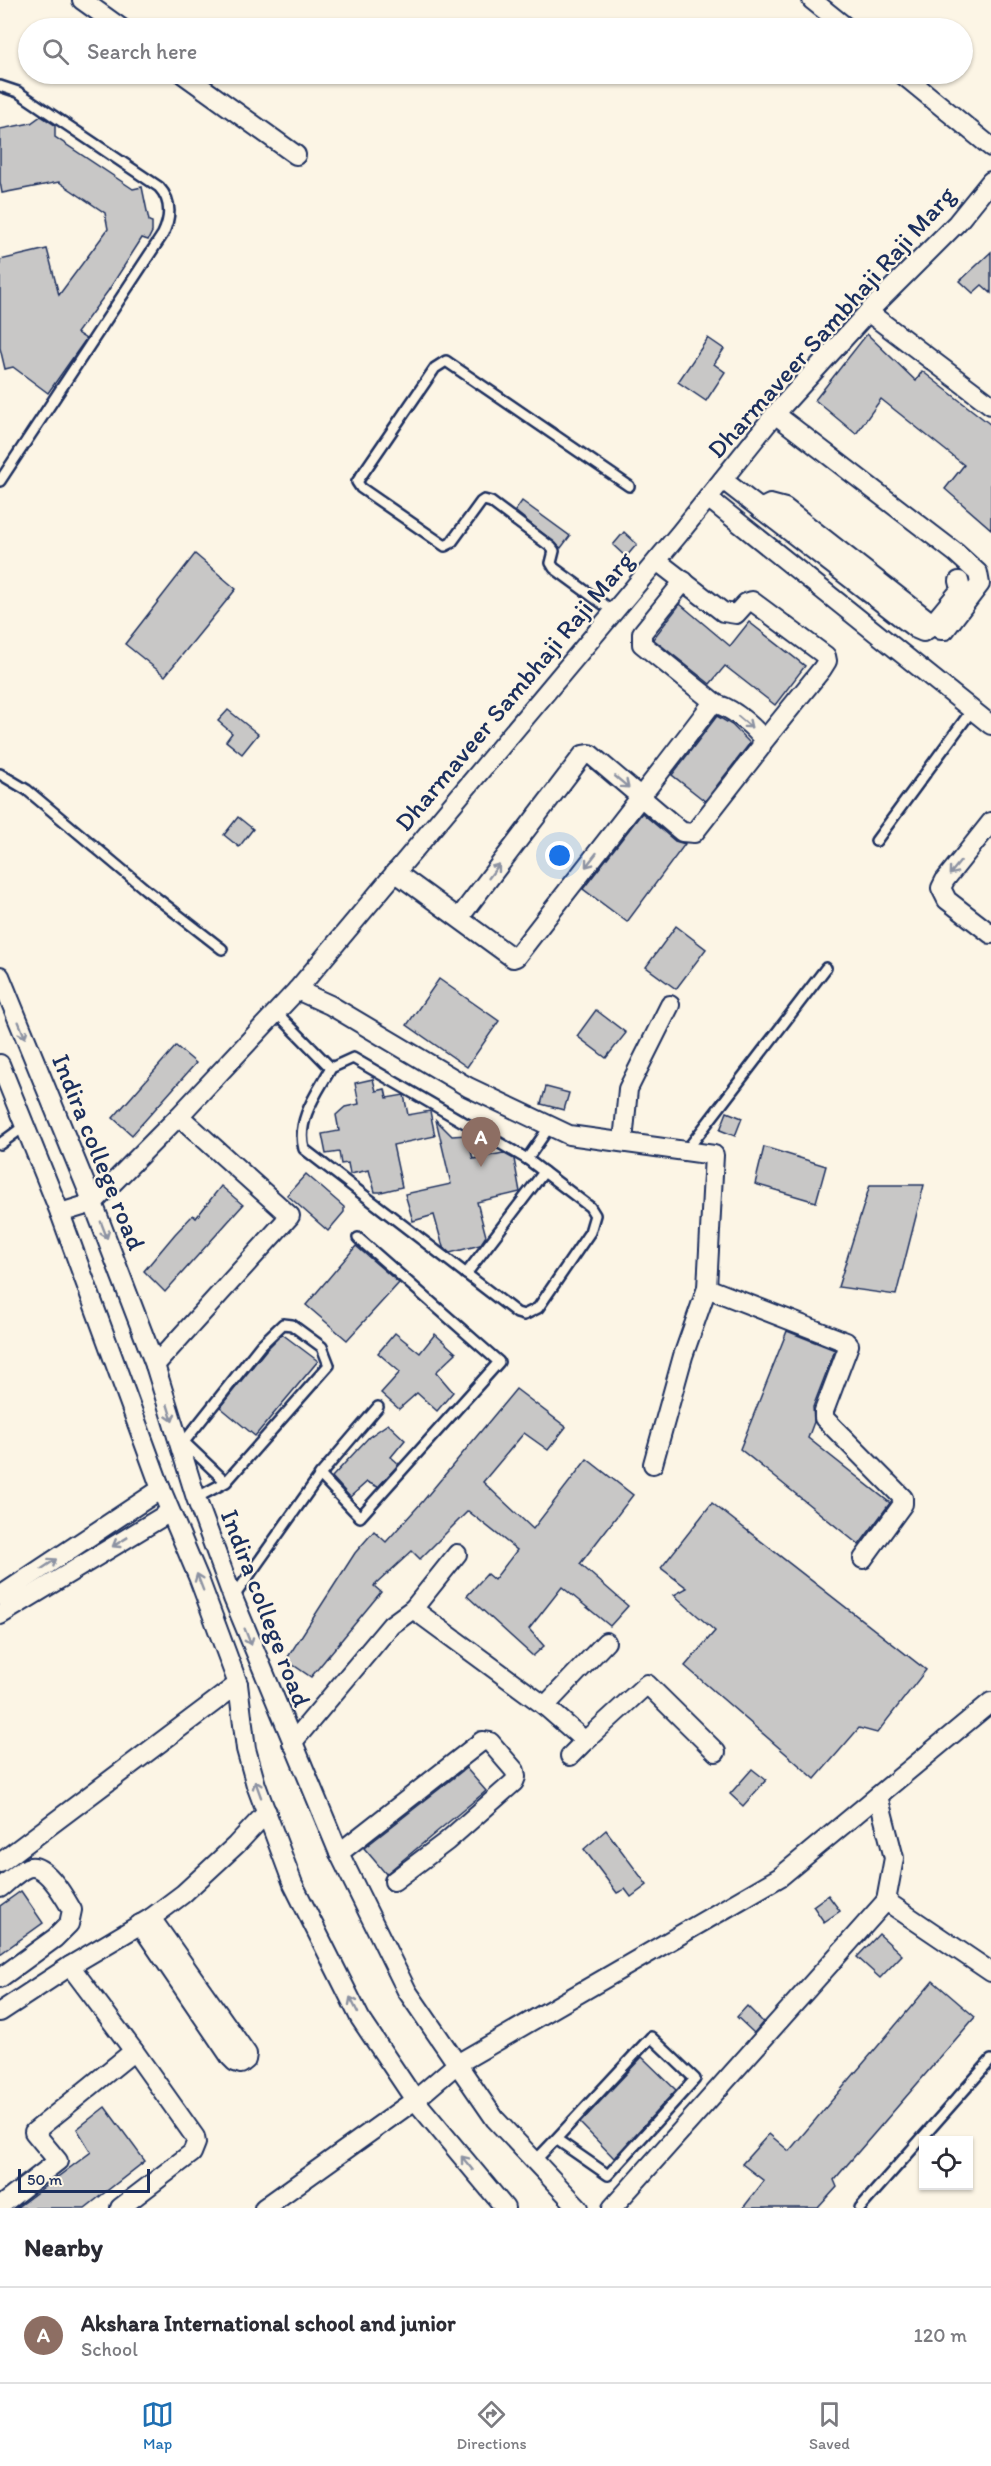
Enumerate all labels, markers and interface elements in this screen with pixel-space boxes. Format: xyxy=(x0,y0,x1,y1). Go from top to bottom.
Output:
search box xyxy=(18,18,973,84)
icon: search xyxy=(39,35,72,68)
text: Search here xyxy=(87,38,197,65)
street label: Dharmaveer Sambhaji Raji Marg xyxy=(700,179,962,465)
street label: Dharmaveer Sambhaji Raji Marg xyxy=(388,544,641,837)
one-way arrow xyxy=(737,715,752,729)
one-way arrow xyxy=(614,775,630,788)
your location xyxy=(545,841,574,870)
one-way arrow xyxy=(585,852,598,868)
one-way arrow xyxy=(948,860,961,876)
one-way arrow xyxy=(488,864,501,880)
one-way arrow xyxy=(17,1020,28,1038)
street label: Indira college road xyxy=(45,1049,153,1255)
pin: A xyxy=(462,1118,500,1167)
one-way arrow xyxy=(99,1220,110,1239)
one-way arrow xyxy=(165,1403,176,1422)
street label: Indira college road xyxy=(214,1505,318,1711)
one-way arrow xyxy=(112,1537,129,1549)
one-way arrow xyxy=(40,1557,57,1570)
one-way arrow xyxy=(194,1573,205,1592)
one-way arrow xyxy=(243,1627,254,1645)
one-way arrow xyxy=(252,1780,263,1799)
one-way arrow xyxy=(348,1997,360,2014)
map controls xyxy=(919,2136,973,2190)
button: locate xyxy=(919,2136,973,2190)
one-way arrow xyxy=(461,2155,474,2171)
scale bar xyxy=(18,2166,150,2194)
text: 50 m xyxy=(27,2170,62,2189)
text: Nearby xyxy=(24,2231,103,2263)
text: Akshara International school and junior xyxy=(81,2310,455,2337)
text: A xyxy=(37,2323,50,2347)
text: 120 m xyxy=(914,2323,967,2347)
text: School xyxy=(81,2337,138,2361)
tab: Map xyxy=(141,2398,174,2453)
tab: Directions xyxy=(456,2398,527,2453)
tab: Saved xyxy=(809,2398,850,2453)

